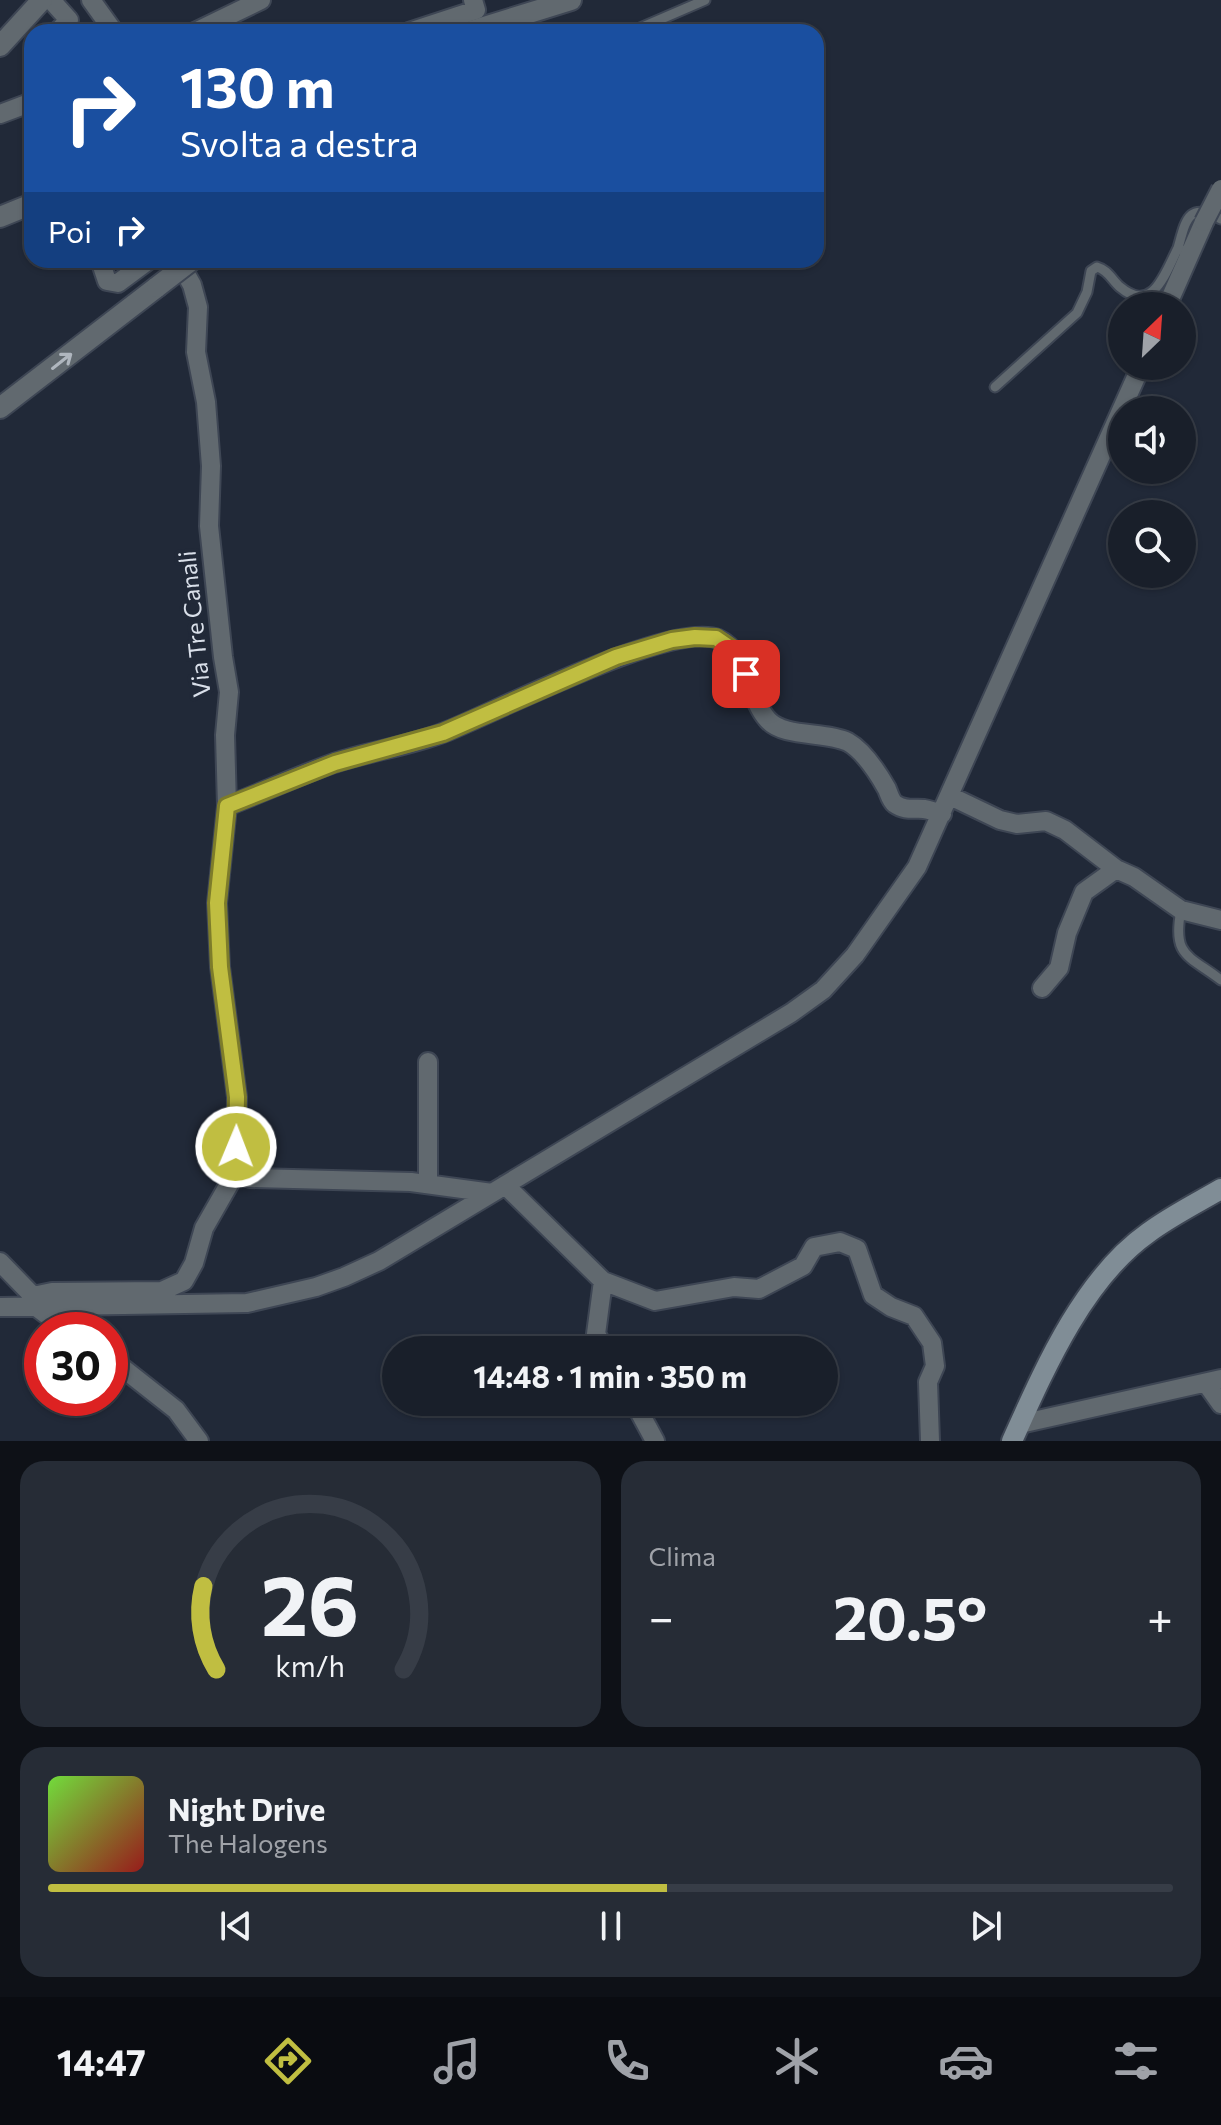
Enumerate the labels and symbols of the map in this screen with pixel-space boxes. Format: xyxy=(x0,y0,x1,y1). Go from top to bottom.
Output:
north arrow xyxy=(1108,292,1196,380)
one-way arrow xyxy=(51,352,72,369)
street label: Via Tre Canali xyxy=(171,549,216,699)
pin xyxy=(712,640,780,708)
position arrow xyxy=(194,1105,278,1189)
speed limit sign: 30 xyxy=(24,1312,128,1416)

